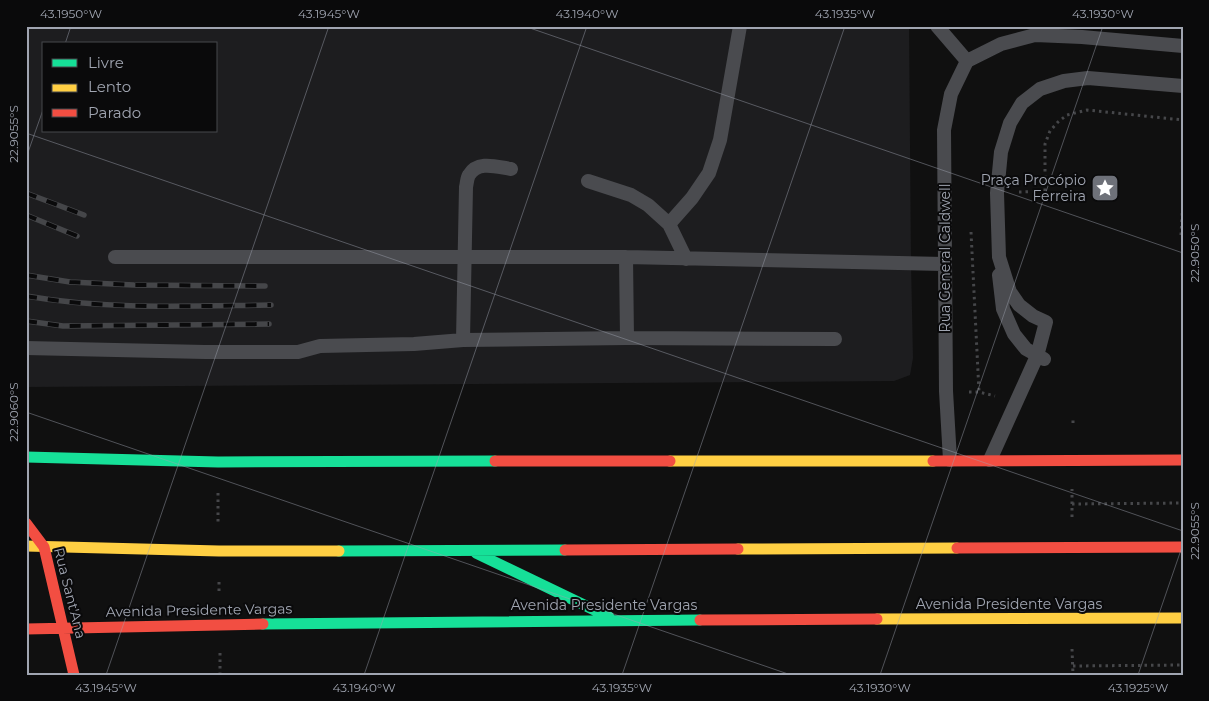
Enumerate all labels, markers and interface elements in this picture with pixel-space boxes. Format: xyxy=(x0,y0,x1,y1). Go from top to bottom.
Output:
text: 43.1950°W xyxy=(40,6,102,21)
text: 43.1945°W xyxy=(298,6,360,21)
text: 43.1940°W xyxy=(555,6,619,21)
text: 43.1935°W xyxy=(815,6,875,21)
text: 43.1930°W xyxy=(1072,6,1134,21)
legend xyxy=(42,42,218,132)
text: Livre xyxy=(88,53,124,72)
text: Lento xyxy=(88,77,131,96)
text: Parado xyxy=(88,103,141,122)
text: 22.9055°S xyxy=(6,105,21,163)
place label: Praça Procópio Ferreira xyxy=(981,171,1086,205)
place icon: Praça Procópio Ferreira xyxy=(1090,173,1120,203)
street label: Rua General Caldwell xyxy=(936,184,954,332)
text: 22.9050°S xyxy=(1187,224,1202,282)
text: 22.9060°S xyxy=(6,382,21,442)
text: 22.9055°S xyxy=(1187,502,1202,560)
street label: Rua Sant'Ana xyxy=(50,545,90,641)
street label: Avenida Presidente Vargas xyxy=(916,595,1103,613)
street label: Avenida Presidente Vargas xyxy=(511,596,698,614)
street label: Avenida Presidente Vargas xyxy=(105,599,293,621)
text: 43.1945°W xyxy=(75,680,137,695)
text: 43.1940°W xyxy=(332,680,396,695)
text: 43.1935°W xyxy=(592,680,652,695)
text: 43.1930°W xyxy=(849,680,911,695)
text: 43.1925°W xyxy=(1108,680,1168,695)

